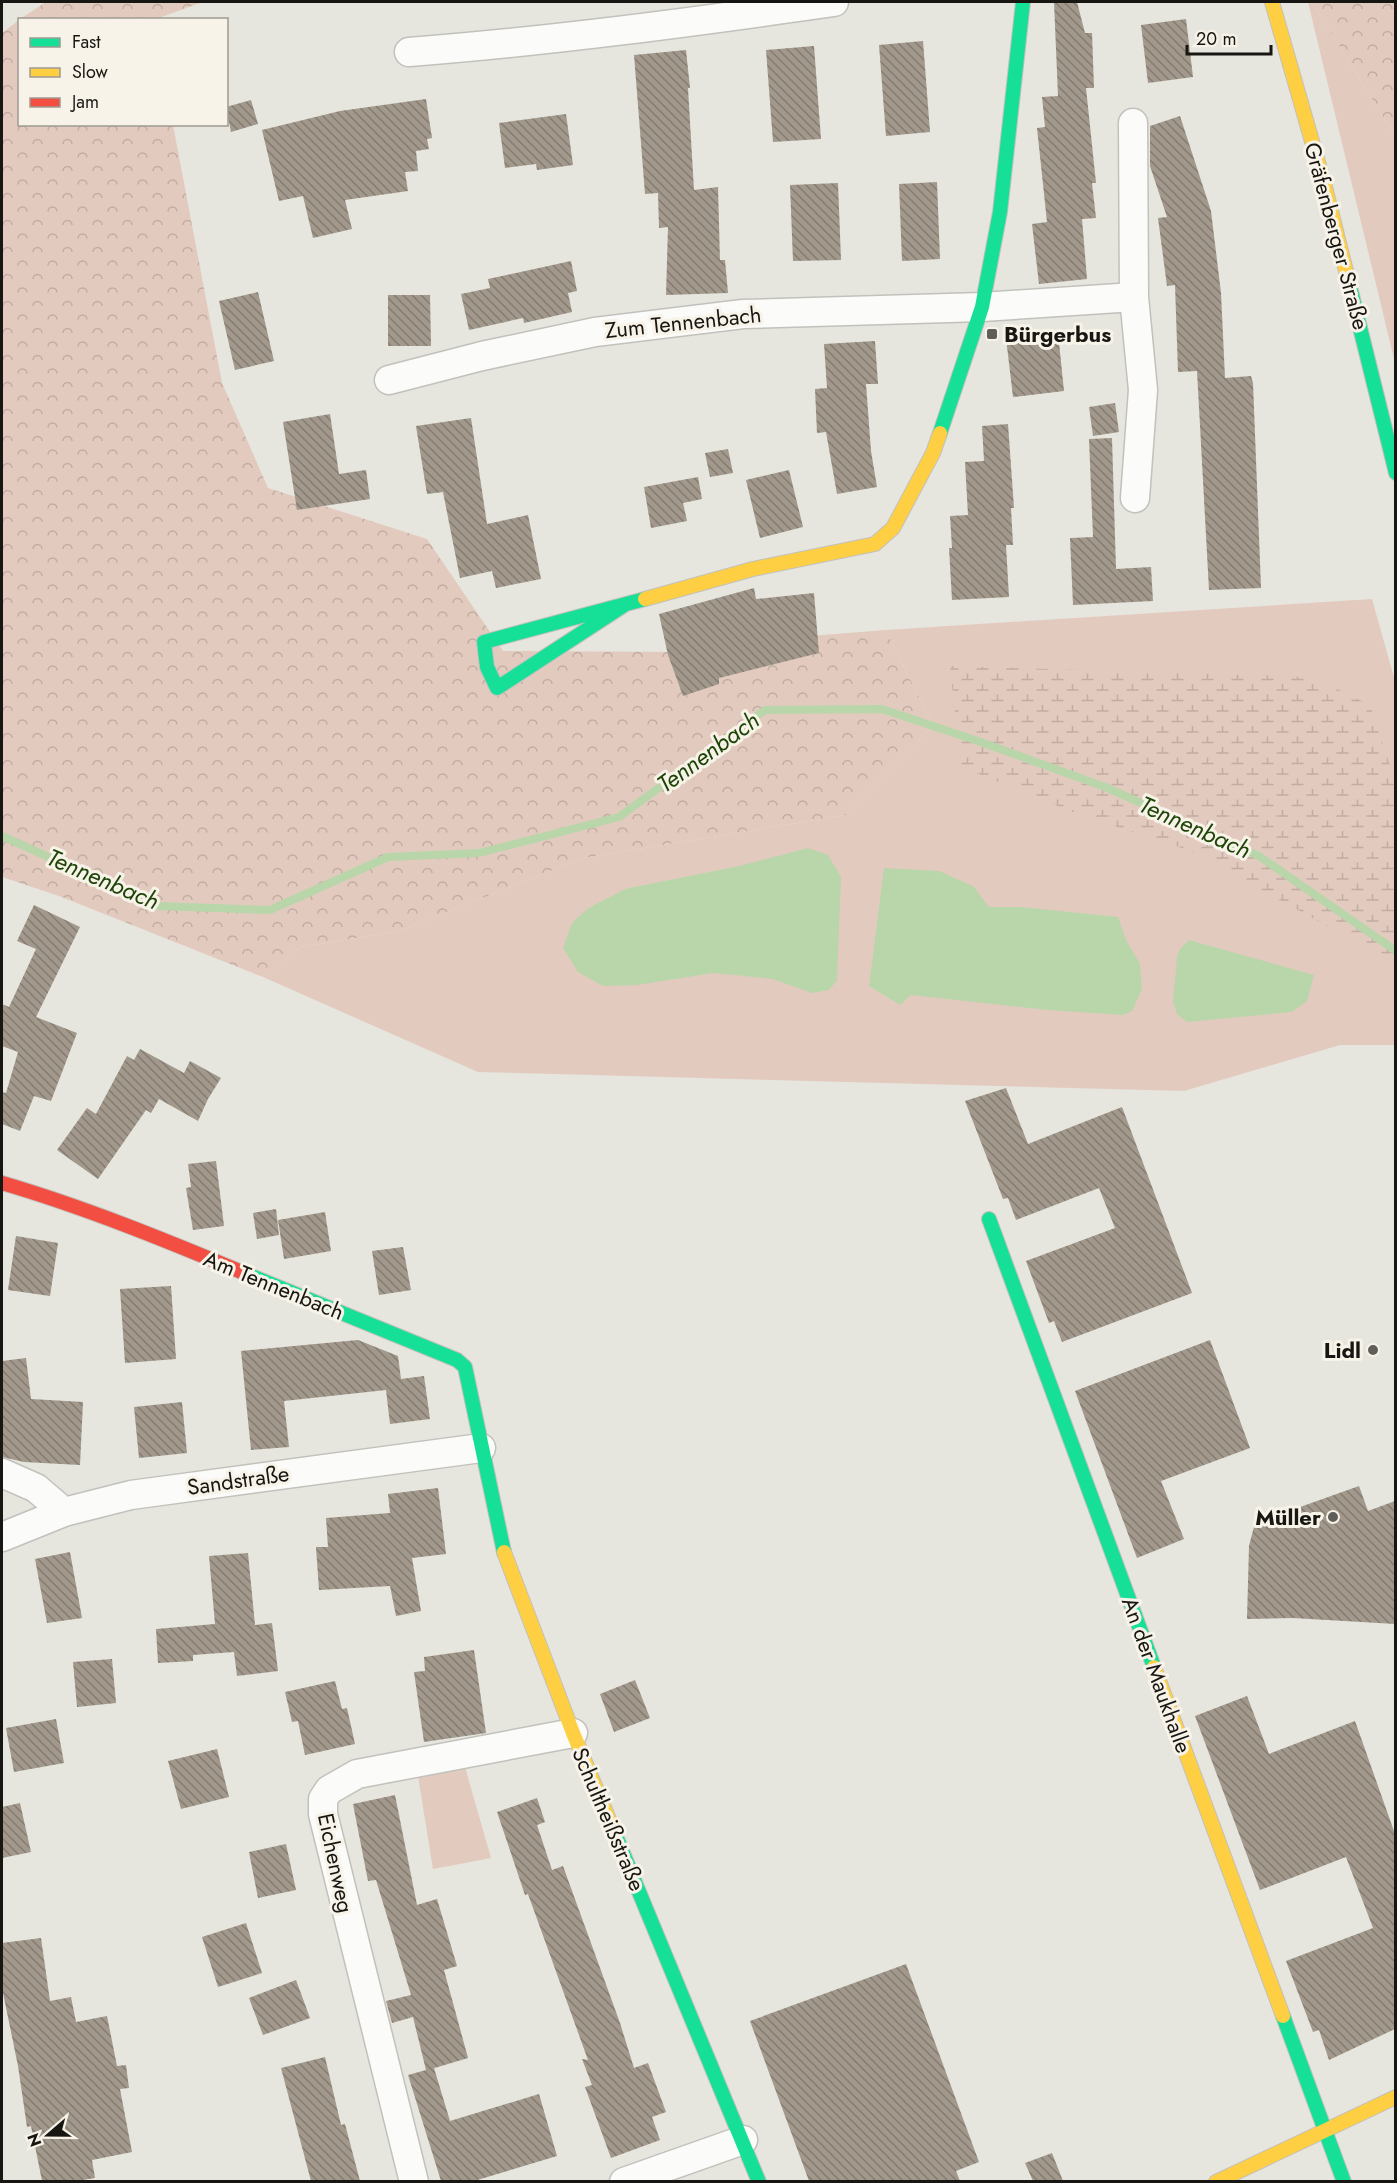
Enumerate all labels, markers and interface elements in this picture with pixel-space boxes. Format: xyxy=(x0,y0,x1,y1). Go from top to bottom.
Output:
legend xyxy=(18,18,228,126)
scale bar xyxy=(1187,18,1271,56)
text: 20 m xyxy=(1196,26,1236,52)
text: Fast xyxy=(72,29,101,55)
text: Slow xyxy=(72,59,109,85)
text: Jam xyxy=(70,89,99,115)
street label: Gräfenberger Straße xyxy=(1297,139,1377,333)
street label: Zum Tennenbach xyxy=(603,298,763,346)
place label: Bürgerbus xyxy=(1004,318,1111,350)
marker: Bürgerbus xyxy=(985,327,999,341)
water label: Tennenbach xyxy=(650,703,766,801)
water label: Tennenbach xyxy=(1134,787,1256,867)
water label: Tennenbach xyxy=(41,840,165,918)
street label: Am Tennenbach xyxy=(199,1242,349,1328)
place label: Lidl xyxy=(1324,1334,1361,1366)
marker: Lidl xyxy=(1366,1343,1380,1357)
street label: Sandstraße xyxy=(185,1457,291,1503)
place label: Müller xyxy=(1255,1501,1321,1533)
marker: Müller xyxy=(1326,1510,1340,1524)
street label: An der Maukhalle xyxy=(1114,1593,1200,1757)
street label: Schultheißstraße xyxy=(564,1742,654,1896)
street label: Eichenweg xyxy=(310,1810,362,1916)
north arrow xyxy=(18,2105,78,2165)
text: N xyxy=(21,2130,47,2150)

